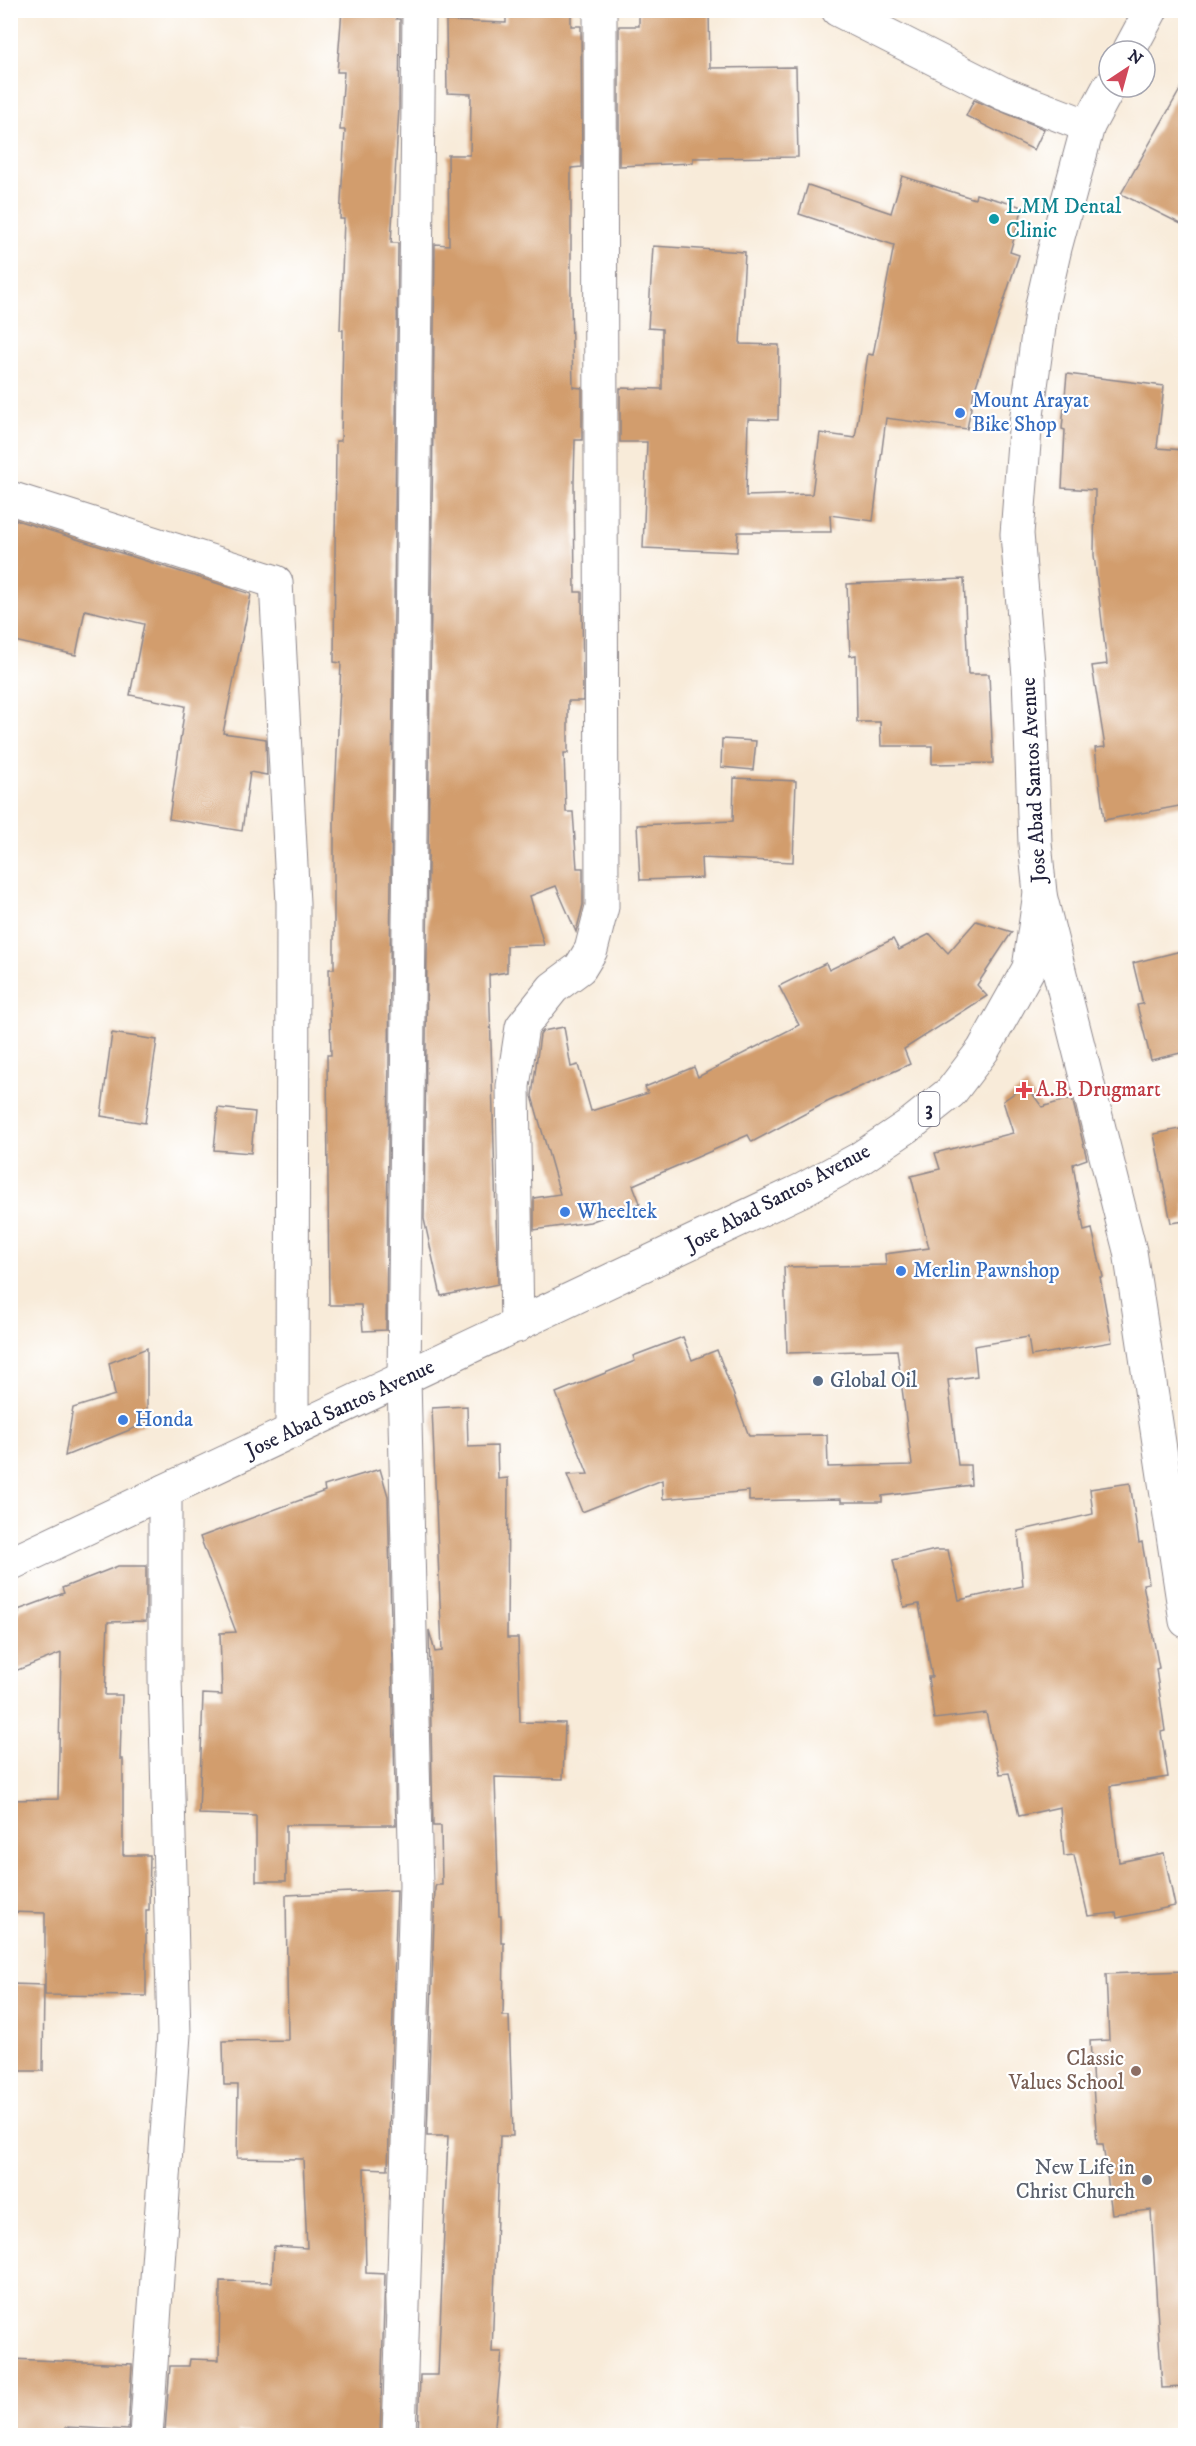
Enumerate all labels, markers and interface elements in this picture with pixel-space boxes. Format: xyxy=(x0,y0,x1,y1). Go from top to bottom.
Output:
north arrow xyxy=(1097,39,1157,99)
text: N xyxy=(1124,46,1146,70)
place label: LMM Dental Clinic xyxy=(1006,194,1122,244)
marker: LMM Dental Clinic xyxy=(987,212,1001,226)
place label: Mount Arayat Bike Shop xyxy=(972,388,1089,438)
marker: Mount Arayat Bike Shop xyxy=(953,406,967,420)
street label: Jose Abad Santos Avenue xyxy=(1016,677,1052,885)
place label: A.B. Drugmart xyxy=(1036,1077,1161,1103)
marker: A.B. Drugmart xyxy=(1017,1083,1031,1097)
road number: 3 xyxy=(918,1092,940,1126)
street label: Jose Abad Santos Avenue xyxy=(679,1138,875,1259)
place label: Wheeltek xyxy=(576,1199,658,1225)
marker: Wheeltek xyxy=(558,1205,572,1219)
place label: Merlin Pawnshop xyxy=(913,1258,1060,1284)
marker: Merlin Pawnshop xyxy=(894,1264,908,1278)
street label: Jose Abad Santos Avenue xyxy=(240,1354,439,1465)
place label: Global Oil xyxy=(830,1368,918,1394)
marker: Global Oil xyxy=(811,1374,825,1388)
place label: Honda xyxy=(135,1407,193,1433)
marker: Honda xyxy=(116,1413,130,1427)
place label: Classic Values School xyxy=(1008,2046,1125,2096)
marker: Classic Values School xyxy=(1129,2064,1143,2078)
place label: New Life in Christ Church xyxy=(1016,2155,1135,2205)
marker: New Life in Christ Church xyxy=(1140,2173,1154,2187)

